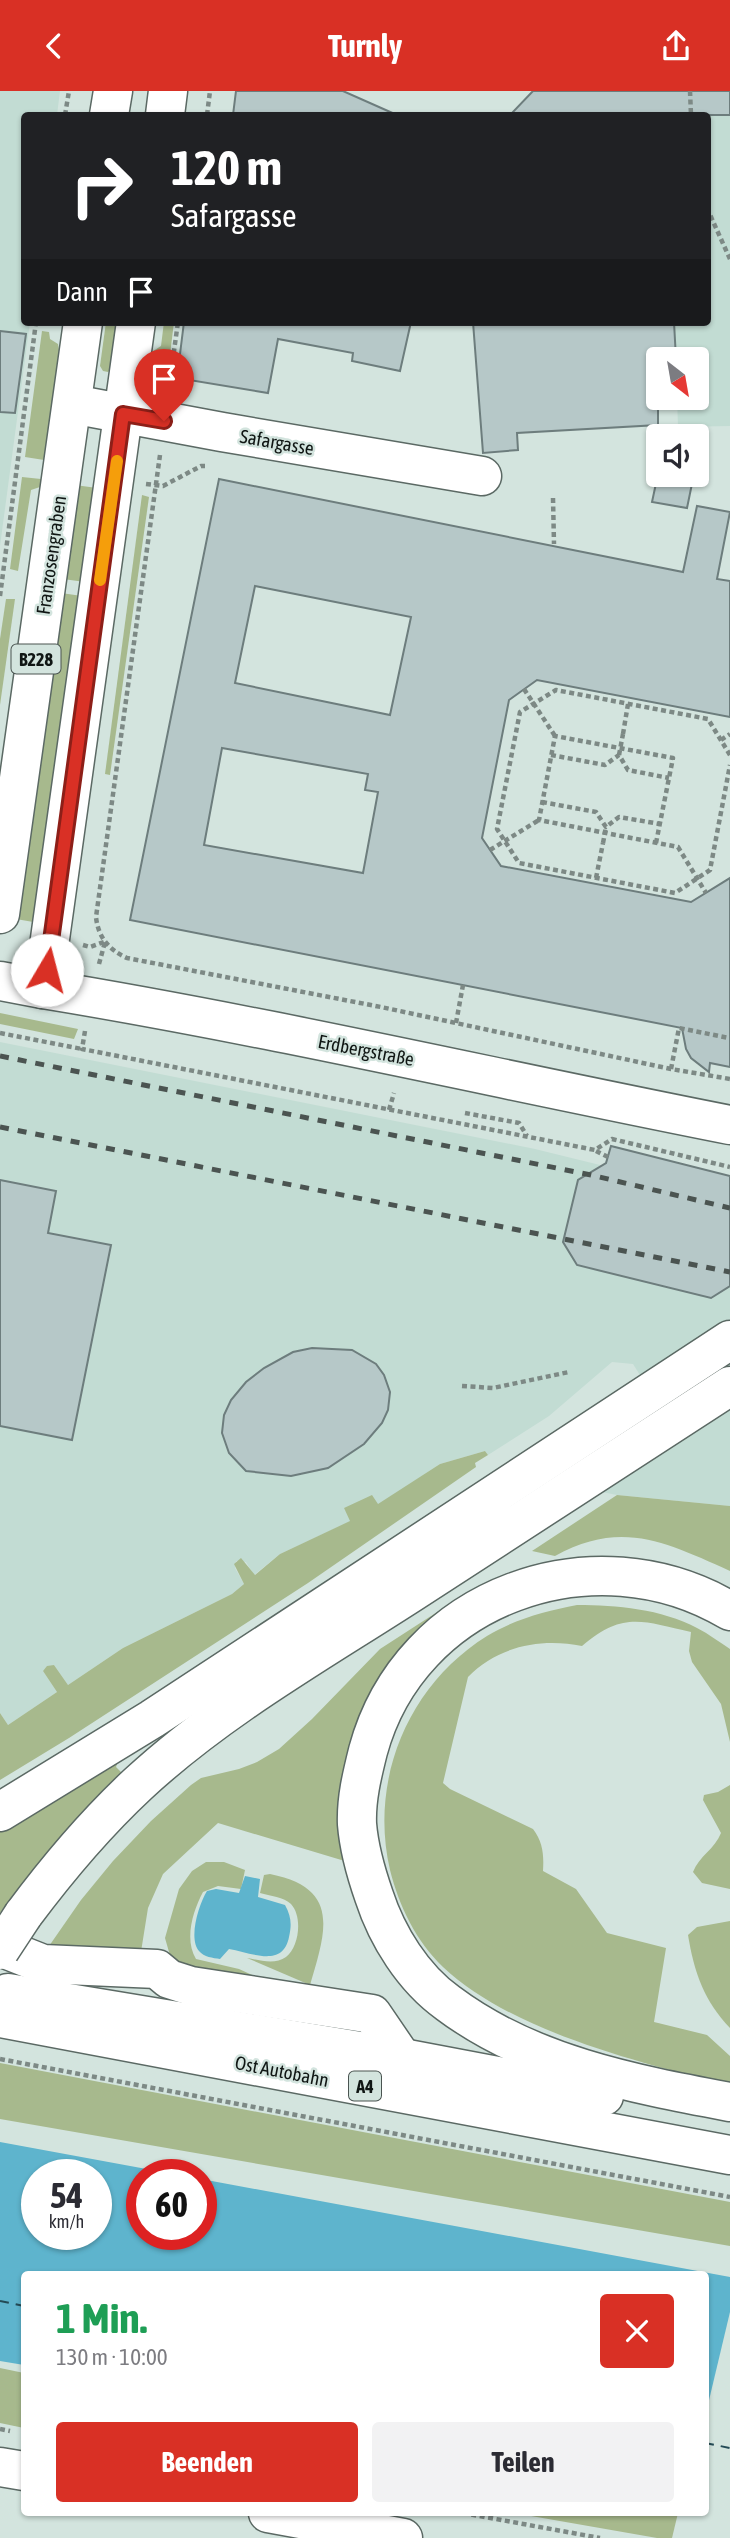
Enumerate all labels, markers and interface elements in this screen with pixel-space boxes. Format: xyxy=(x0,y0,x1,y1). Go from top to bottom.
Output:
icon: back xyxy=(35,27,73,65)
text: Turnly xyxy=(328,27,402,64)
icon: share xyxy=(657,27,695,65)
text: 120 m xyxy=(171,139,282,195)
icon: right xyxy=(56,140,147,231)
text: Safargasse xyxy=(171,197,297,234)
icon: arrive xyxy=(122,273,160,311)
text: Dann xyxy=(56,277,108,307)
north arrow xyxy=(646,347,709,409)
map controls xyxy=(646,347,709,487)
pin xyxy=(134,349,194,421)
icon: arrive xyxy=(145,360,183,398)
button: sound xyxy=(646,424,709,487)
street label: Safargasse xyxy=(238,425,316,459)
street label: Franzosengraben xyxy=(32,494,70,616)
road number: B228 xyxy=(12,645,60,673)
position arrow xyxy=(10,933,84,1007)
street label: Erdbergstraße xyxy=(316,1030,416,1070)
street label: Ost Autobahn xyxy=(233,2051,331,2091)
road number: A4 xyxy=(349,2071,381,2101)
speed limit sign: 60 xyxy=(126,2159,217,2250)
text: 54 xyxy=(50,2175,83,2215)
text: km/h xyxy=(49,2211,84,2232)
text: 1 Min. xyxy=(56,2294,147,2342)
button: close xyxy=(600,2294,674,2368)
text: 130 m · 10:00 xyxy=(56,2344,168,2370)
button: Beenden xyxy=(56,2422,358,2502)
button: Teilen xyxy=(372,2422,674,2502)

